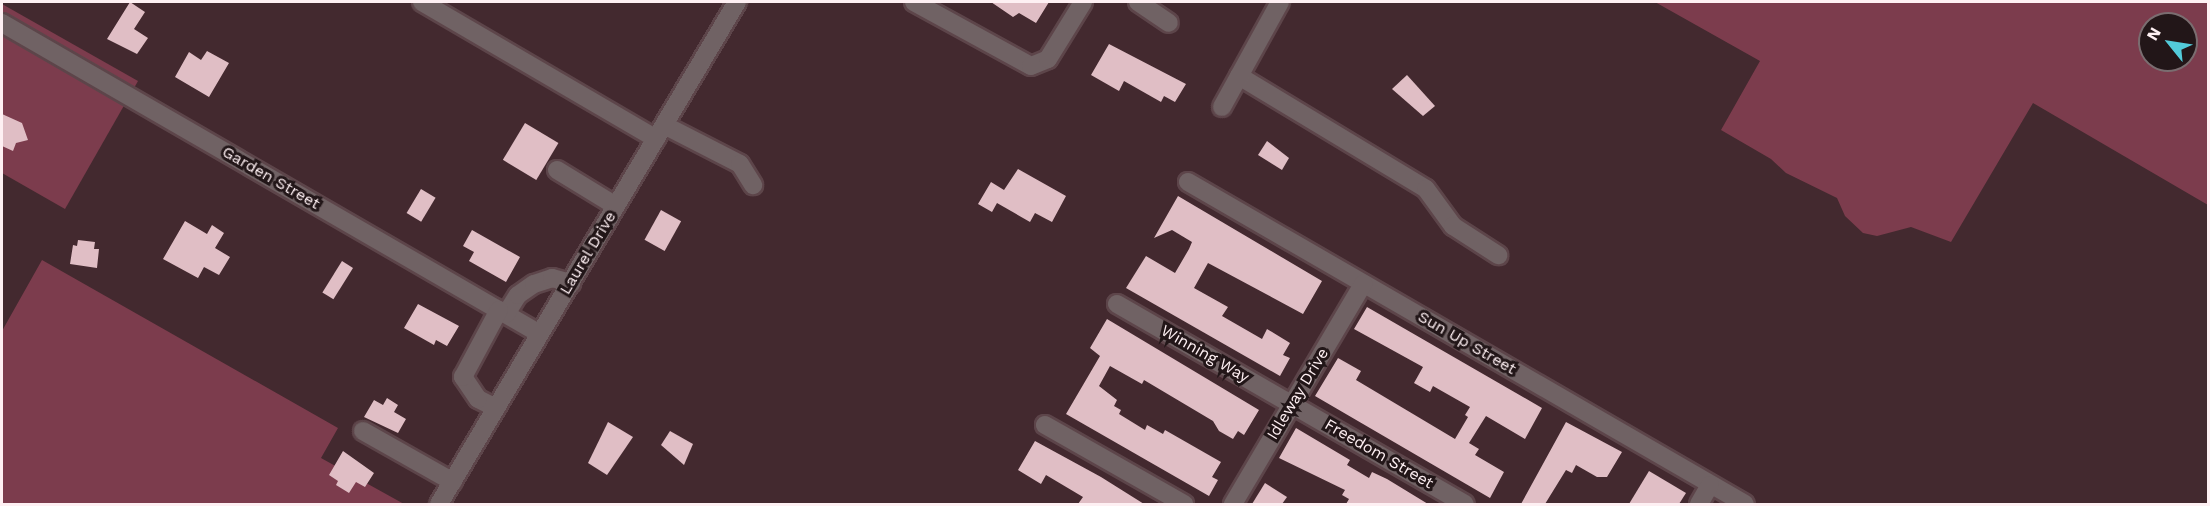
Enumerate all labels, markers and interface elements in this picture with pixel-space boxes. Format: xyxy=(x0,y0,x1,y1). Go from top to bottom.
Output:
north arrow xyxy=(2138,12,2198,72)
text: N xyxy=(2143,24,2165,44)
street label: Garden Street xyxy=(219,142,323,214)
street label: Laurel Drive xyxy=(556,208,620,298)
street label: Sun Up Street xyxy=(1414,307,1520,379)
street label: Winning Way xyxy=(1157,321,1253,387)
street label: Idleway Drive xyxy=(1263,345,1333,443)
street label: Freedom Street xyxy=(1321,415,1437,493)

